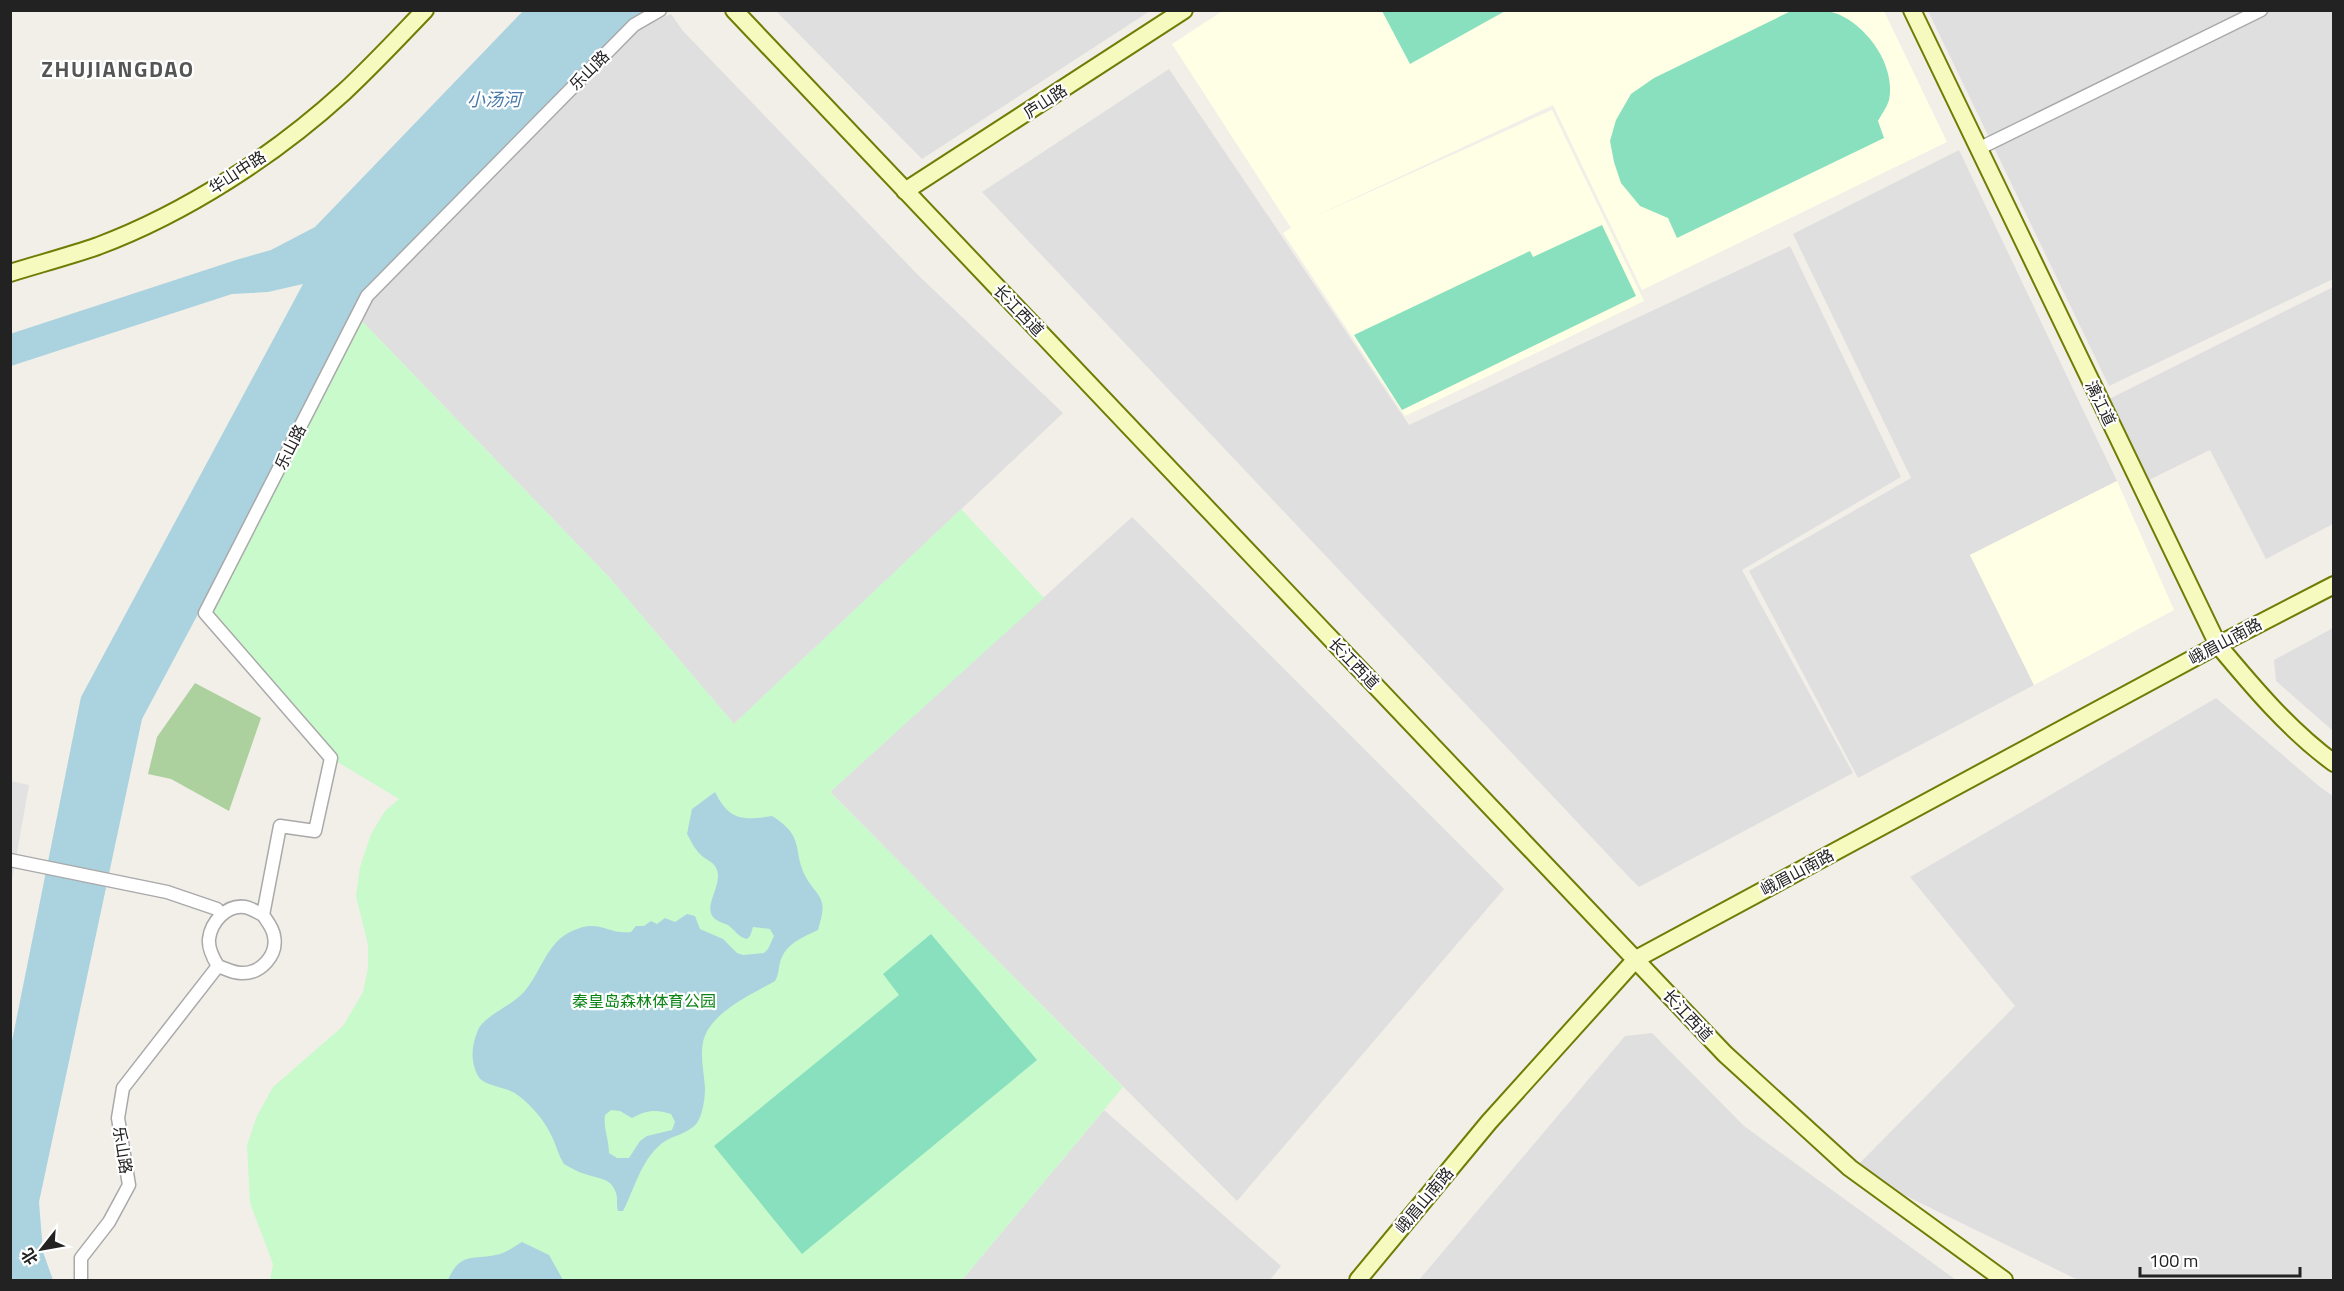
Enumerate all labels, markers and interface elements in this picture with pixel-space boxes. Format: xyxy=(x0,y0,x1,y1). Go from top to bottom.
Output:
street label: 乐山路 xyxy=(564,45,614,95)
district label: ZHUJIANGDAO xyxy=(41,52,195,86)
street label: 庐山路 xyxy=(1018,78,1072,124)
water label: 小汤河 xyxy=(467,86,524,113)
street label: 华山中路 xyxy=(204,145,270,199)
street label: 长江西道 xyxy=(988,279,1050,341)
street label: 漓江道 xyxy=(2080,376,2122,430)
street label: 乐山路 xyxy=(268,420,312,474)
street label: 峨眉山南路 xyxy=(2184,612,2266,670)
street label: 长江西道 xyxy=(1323,632,1385,694)
street label: 峨眉山南路 xyxy=(1756,843,1838,901)
street label: 长江西道 xyxy=(1657,983,1719,1047)
park label: 秦皇岛森林体育公园 xyxy=(572,989,716,1013)
street label: 乐山路 xyxy=(107,1124,139,1176)
street label: 峨眉山南路 xyxy=(1389,1162,1459,1238)
north arrow xyxy=(12,1219,72,1279)
scale bar xyxy=(2140,1240,2300,1278)
text: 北 xyxy=(15,1244,44,1270)
text: 100 m xyxy=(2149,1247,2198,1274)

